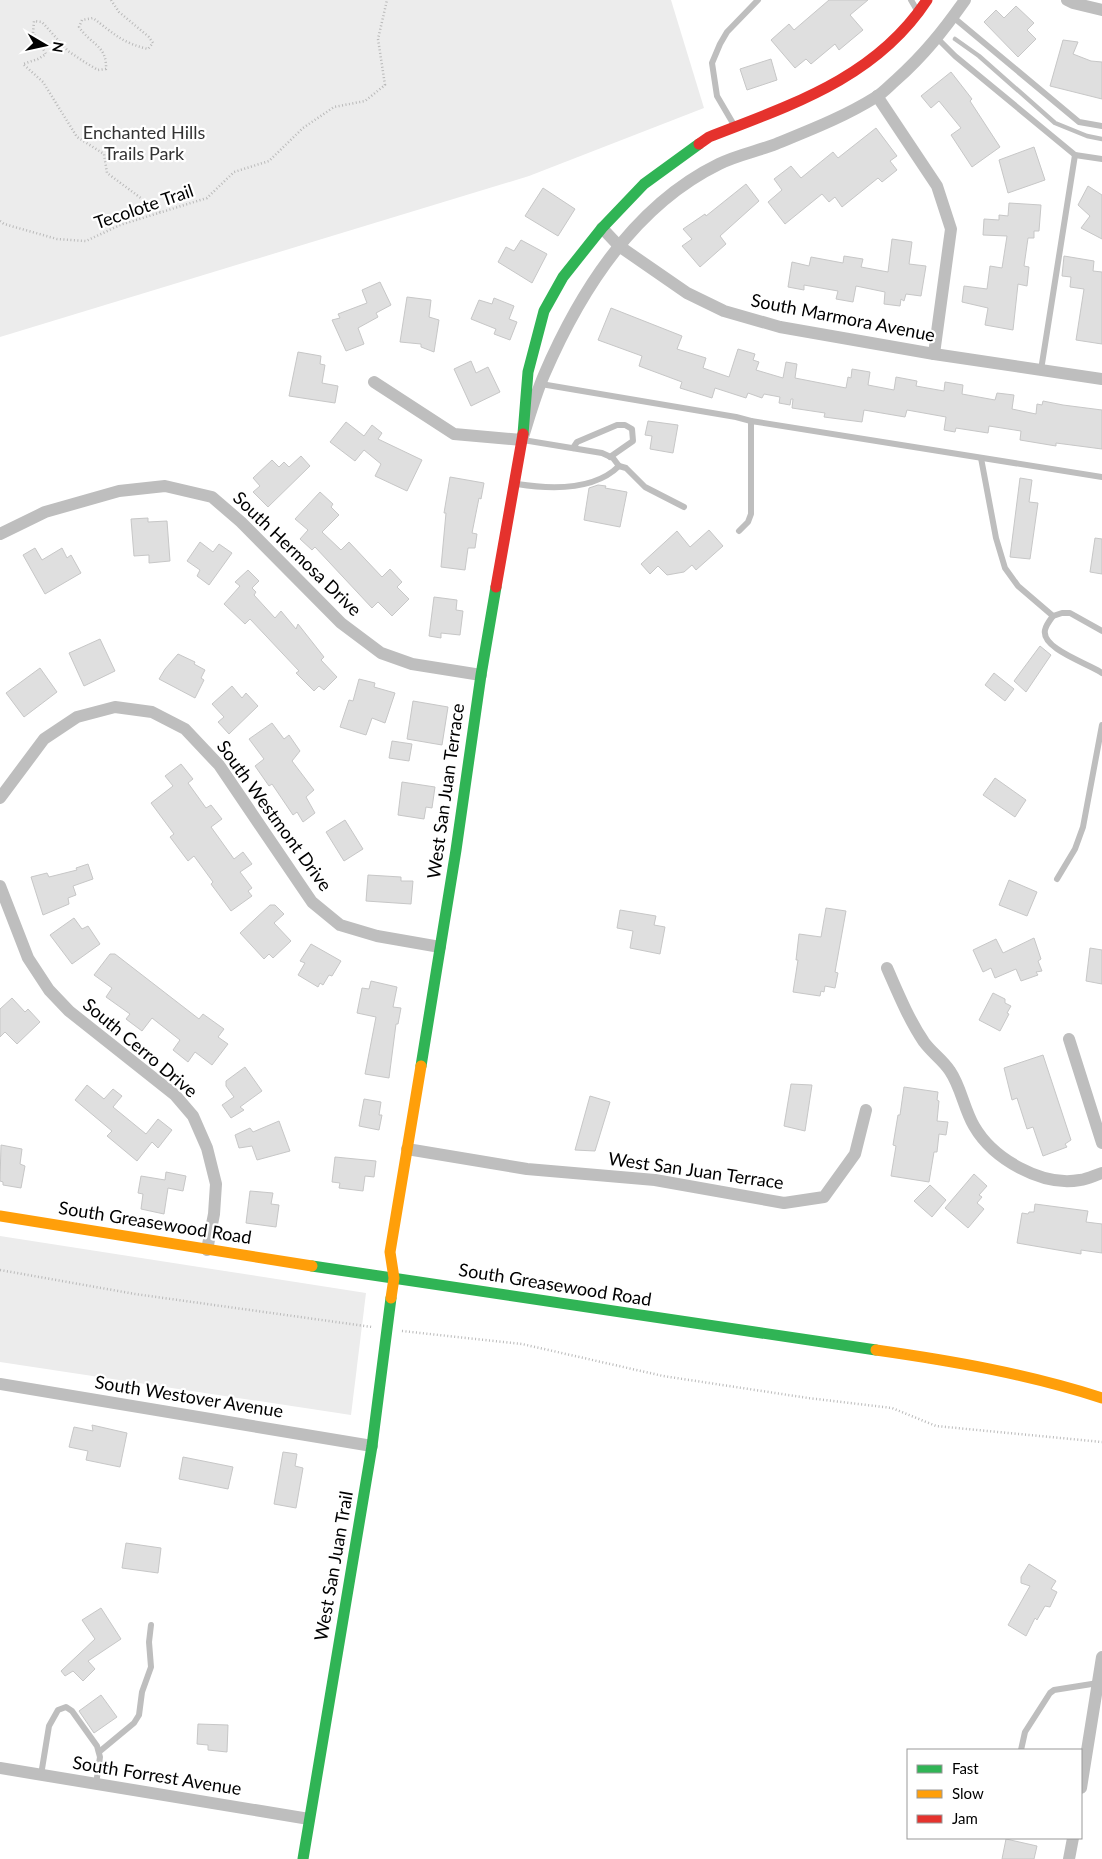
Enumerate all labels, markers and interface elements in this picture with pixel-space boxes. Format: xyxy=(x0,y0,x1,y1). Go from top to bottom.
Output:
north arrow xyxy=(20,20,70,70)
text: N xyxy=(49,40,68,54)
park label: Enchanted Hills Trails Park xyxy=(83,121,205,164)
street label: Tecolote Trail xyxy=(91,179,196,233)
street label: South Marmora Avenue xyxy=(749,288,937,346)
street label: South Hermosa Drive xyxy=(229,486,366,620)
street label: West San Juan Terrace xyxy=(422,702,468,880)
street label: South Westmont Drive xyxy=(213,736,337,895)
street label: South Cerro Drive xyxy=(79,993,202,1102)
street label: West San Juan Terrace xyxy=(607,1147,785,1193)
street label: South Greasewood Road xyxy=(57,1196,253,1248)
street label: South Greasewood Road xyxy=(457,1258,653,1310)
street label: South Westover Avenue xyxy=(93,1370,285,1422)
street label: West San Juan Trail xyxy=(309,1489,357,1642)
legend xyxy=(907,1749,1082,1839)
street label: South Forrest Avenue xyxy=(71,1751,243,1799)
text: Fast xyxy=(952,1759,979,1777)
text: Slow xyxy=(952,1784,984,1802)
text: Jam xyxy=(952,1809,978,1827)

